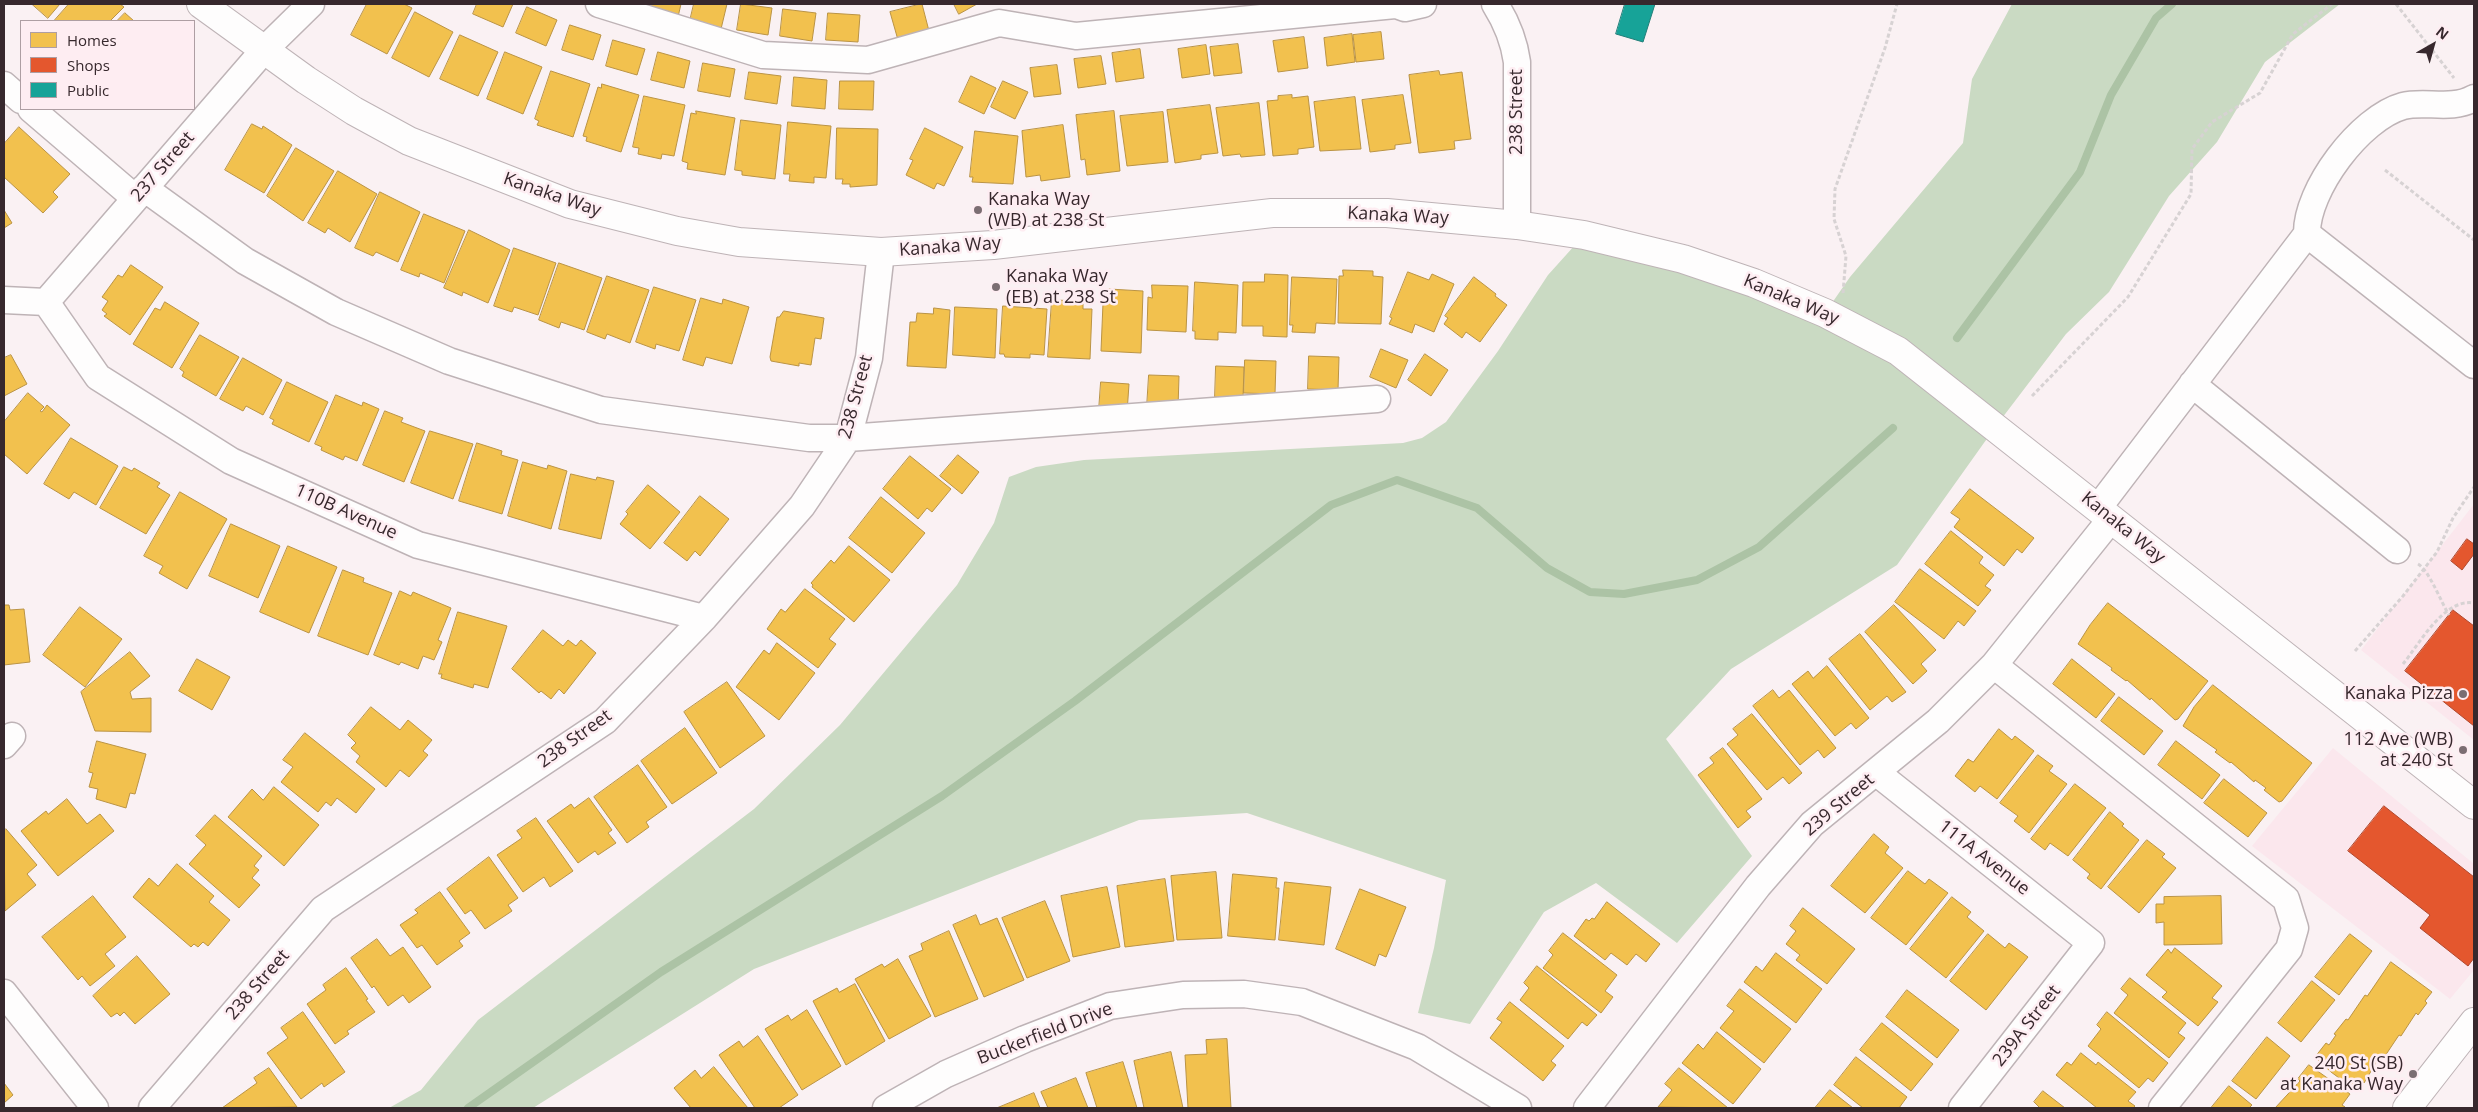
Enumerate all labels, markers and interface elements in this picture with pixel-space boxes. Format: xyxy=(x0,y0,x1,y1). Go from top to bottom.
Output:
legend xyxy=(20,20,195,110)
north arrow xyxy=(2408,20,2458,70)
text: N xyxy=(2432,22,2453,44)
text: Homes xyxy=(67,30,117,50)
text: Shops xyxy=(67,55,110,75)
street label: 238 Street xyxy=(1506,69,1528,155)
text: Public xyxy=(67,80,109,100)
street label: 237 Street xyxy=(127,128,199,206)
street label: Kanaka Way xyxy=(500,168,604,222)
place label: Kanaka Way (WB) at 238 St xyxy=(988,189,1104,232)
street label: Kanaka Way xyxy=(1347,203,1449,229)
marker: Kanaka Way (WB) at 238 St xyxy=(972,204,984,216)
street label: Kanaka Way xyxy=(898,233,1002,261)
place label: Kanaka Way (EB) at 238 St xyxy=(1006,266,1116,308)
street label: Kanaka Way xyxy=(1740,270,1842,330)
marker: Kanaka Way (EB) at 238 St xyxy=(990,281,1002,293)
street label: 238 Street xyxy=(834,353,878,441)
street label: 110B Avenue xyxy=(291,480,401,544)
street label: Kanaka Way xyxy=(2077,488,2169,568)
place label: Kanaka Pizza xyxy=(2345,683,2453,705)
marker: Kanaka Pizza xyxy=(2457,688,2469,700)
street label: 238 Street xyxy=(534,705,616,773)
place label: 112 Ave (WB) at 240 St xyxy=(2343,729,2453,772)
marker: 112 Ave (WB) at 240 St xyxy=(2457,744,2469,756)
street label: 239 Street xyxy=(1799,769,1879,841)
street label: 111A Avenue xyxy=(1934,816,2034,900)
street label: 238 Street xyxy=(222,946,294,1024)
street label: 239A Street xyxy=(1989,981,2065,1071)
street label: Buckerfield Drive xyxy=(974,998,1116,1070)
place label: 240 St (SB) at Kanaka Way xyxy=(2280,1053,2403,1096)
marker: 240 St (SB) at Kanaka Way xyxy=(2407,1068,2419,1080)

